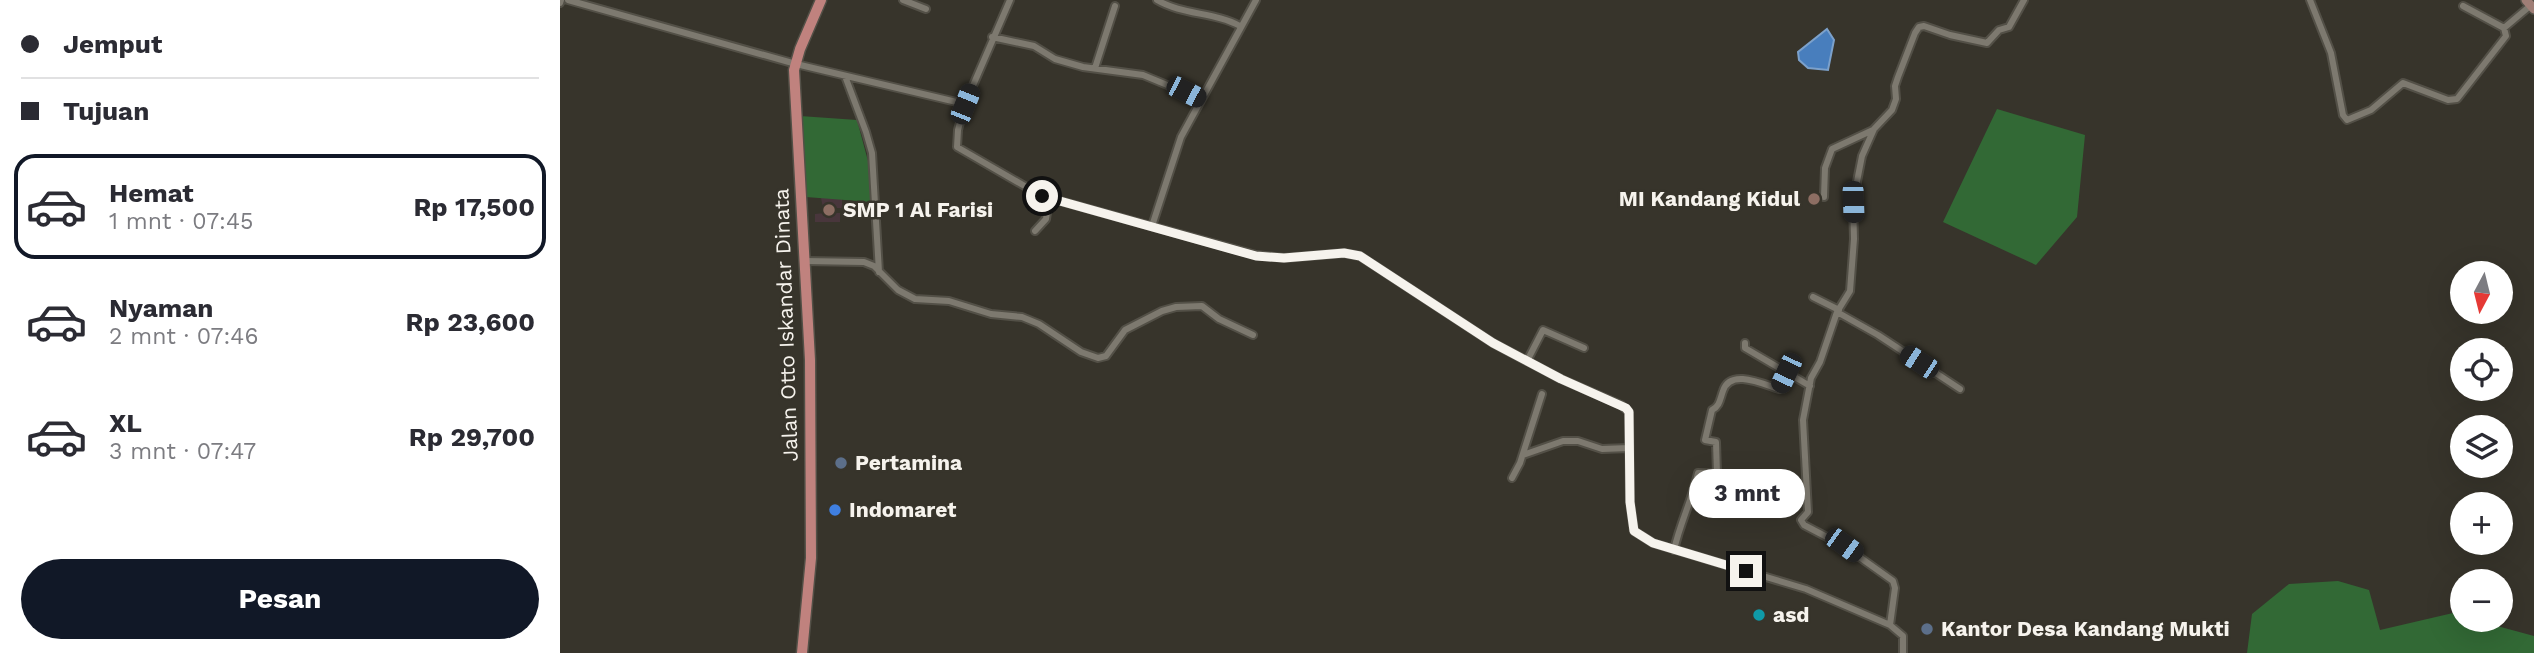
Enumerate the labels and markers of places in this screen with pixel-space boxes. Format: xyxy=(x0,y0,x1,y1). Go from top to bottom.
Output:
place label: MI Kandang Kidul xyxy=(1619,186,1800,211)
marker: MI Kandang Kidul xyxy=(1806,191,1822,207)
place label: SMP 1 Al Farisi xyxy=(843,197,993,222)
marker: SMP 1 Al Farisi xyxy=(821,202,837,218)
place label: Pertamina xyxy=(855,450,963,475)
marker: Pertamina xyxy=(833,455,849,471)
place label: Indomaret xyxy=(849,497,956,522)
marker: Indomaret xyxy=(827,502,843,518)
place label: asd xyxy=(1773,602,1809,627)
marker: asd xyxy=(1751,607,1767,623)
place label: Kantor Desa Kandang Mukti xyxy=(1941,616,2230,641)
marker: Kantor Desa Kandang Mukti xyxy=(1919,621,1935,637)

